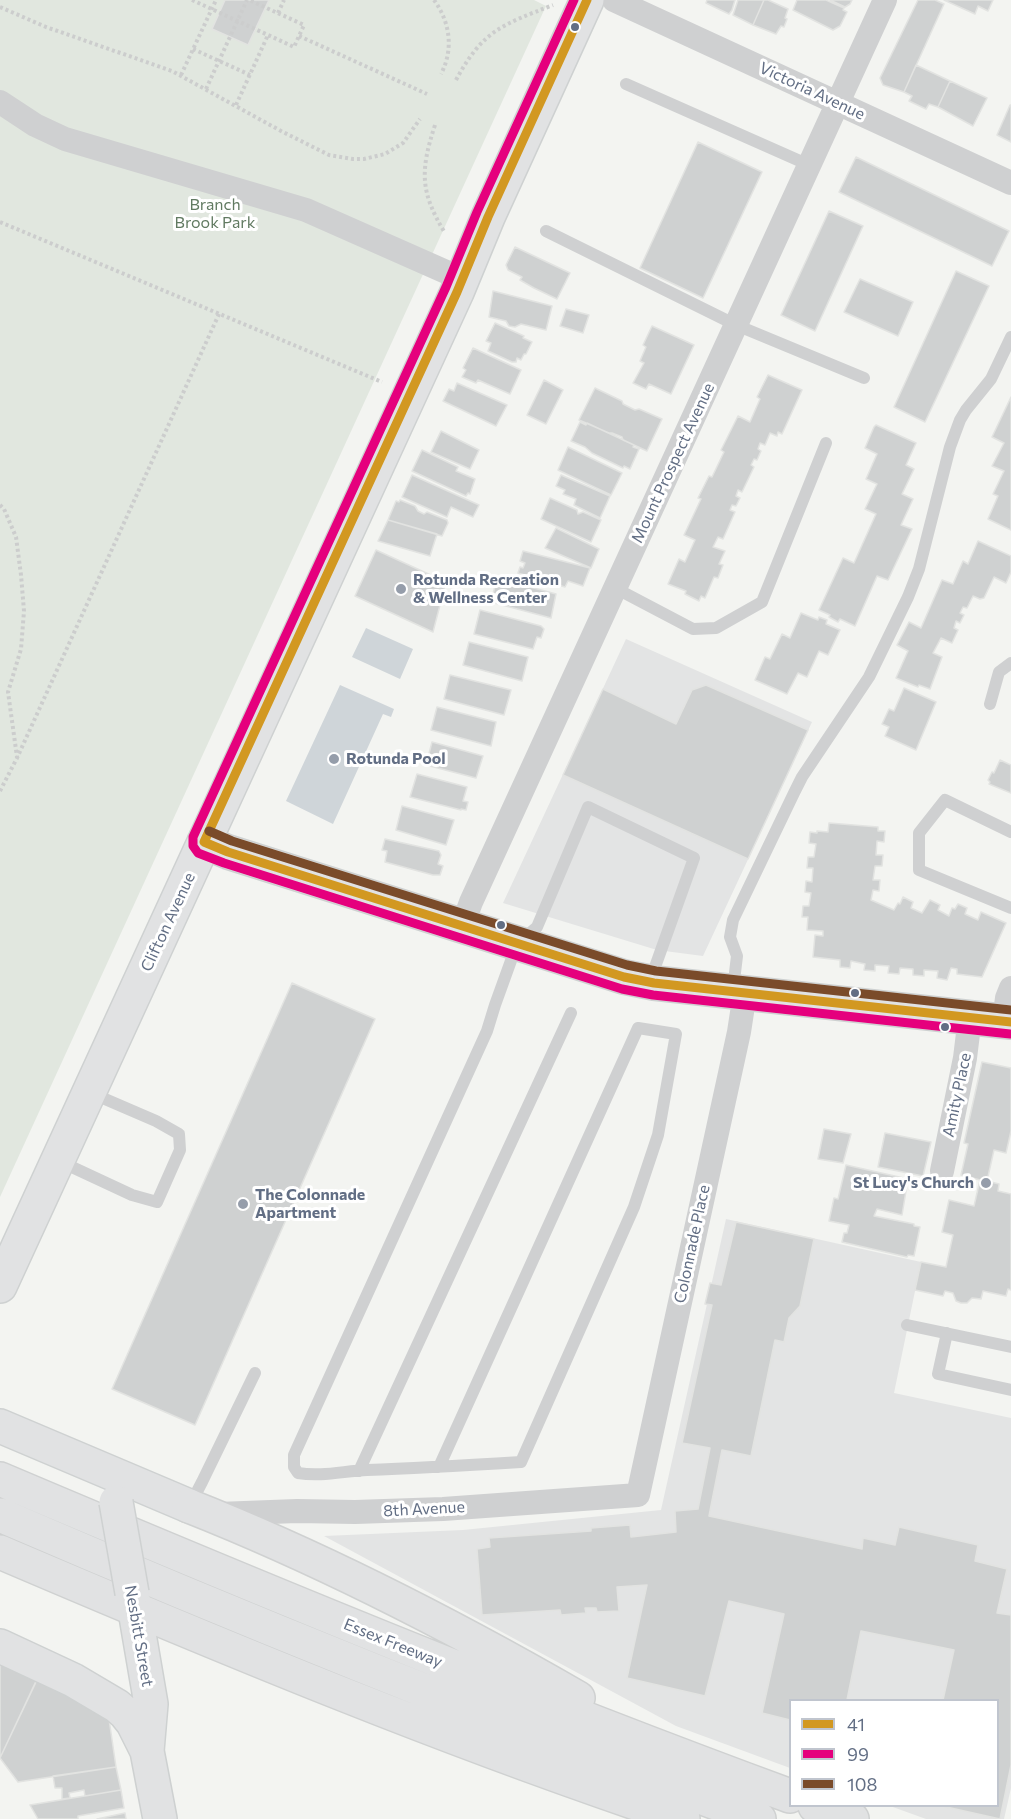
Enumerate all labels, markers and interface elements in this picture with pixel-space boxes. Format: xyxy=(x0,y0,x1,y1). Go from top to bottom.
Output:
unlabelled marker xyxy=(569,21,581,33)
street label: Victoria Avenue xyxy=(756,58,868,124)
park label: Branch Brook Park xyxy=(175,195,255,233)
street label: Mount Prospect Avenue xyxy=(627,380,719,546)
place label: Rotunda Recreation & Wellness Center xyxy=(413,570,559,608)
marker: Rotunda Recreation & Wellness Center xyxy=(394,582,408,596)
place label: Rotunda Pool xyxy=(346,749,446,769)
marker: Rotunda Pool xyxy=(327,752,341,766)
street label: Clifton Avenue xyxy=(137,869,199,975)
unlabelled marker xyxy=(495,919,507,931)
unlabelled marker xyxy=(849,987,861,999)
unlabelled marker xyxy=(939,1021,951,1033)
street label: Amity Place xyxy=(939,1051,975,1139)
place label: St Lucy's Church xyxy=(853,1173,974,1193)
marker: St Lucy's Church xyxy=(979,1176,993,1190)
street label: Colonnade Place xyxy=(670,1183,714,1305)
place label: The Colonnade Apartment xyxy=(255,1185,365,1223)
marker: The Colonnade Apartment xyxy=(236,1197,250,1211)
street label: 8th Avenue xyxy=(383,1497,465,1521)
street label: Nesbitt Street xyxy=(121,1584,157,1688)
street label: Essex Freeway xyxy=(341,1614,445,1672)
legend xyxy=(789,1699,999,1807)
text: 41 xyxy=(847,1713,865,1735)
text: 99 xyxy=(847,1743,869,1765)
text: 108 xyxy=(847,1773,877,1795)

